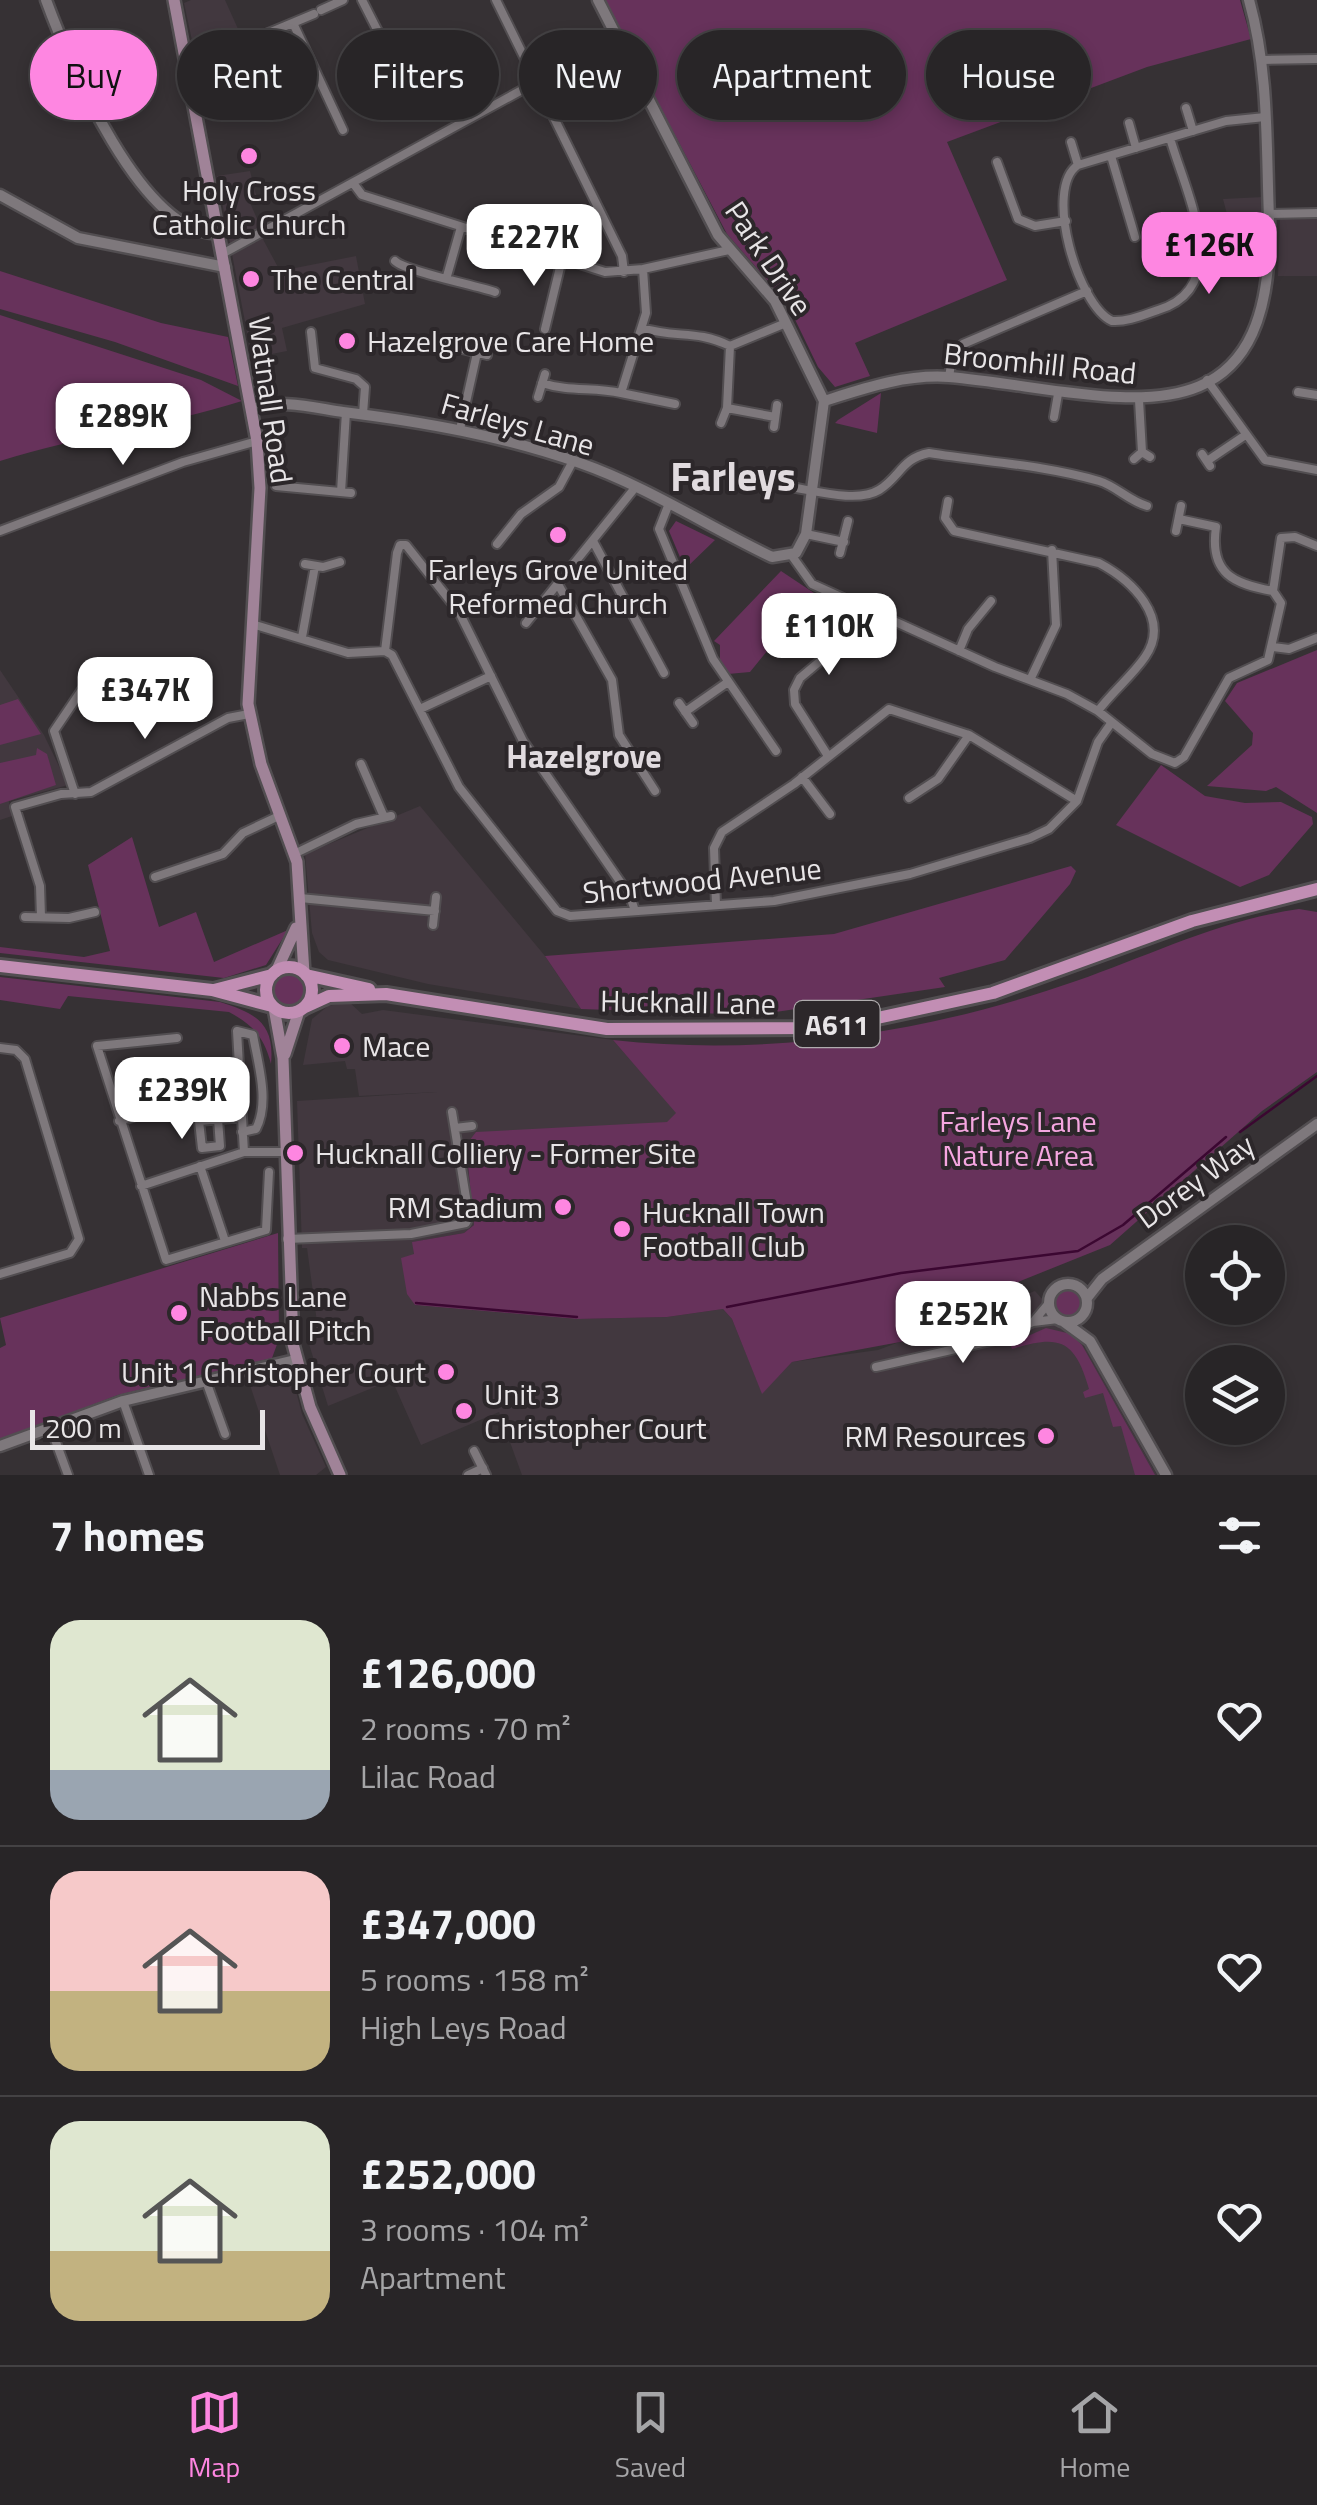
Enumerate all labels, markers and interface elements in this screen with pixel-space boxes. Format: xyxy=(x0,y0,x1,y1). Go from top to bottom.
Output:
chip: Buy xyxy=(30,30,157,120)
chip: Rent xyxy=(177,30,317,120)
chip: Filters xyxy=(337,30,499,120)
chip: New xyxy=(519,30,657,120)
chip: Apartment xyxy=(677,30,906,120)
chip: House xyxy=(926,30,1091,120)
marker: Holy Cross Catholic Church xyxy=(238,145,260,167)
place label: Holy Cross Catholic Church xyxy=(152,167,346,247)
street label: Park Drive xyxy=(714,191,824,325)
pin: £227K xyxy=(464,204,604,289)
text: £227K xyxy=(489,212,579,260)
pin: £126K xyxy=(1139,212,1279,297)
text: £126K xyxy=(1164,220,1254,268)
place label: The Central xyxy=(271,256,415,302)
marker: The Central xyxy=(240,268,262,290)
street label: Watnall Road xyxy=(237,313,305,487)
place label: Hazelgrove Care Home xyxy=(367,318,654,364)
marker: Hazelgrove Care Home xyxy=(336,330,358,352)
street label: Broomhill Road xyxy=(941,330,1139,396)
street label: Farleys Lane xyxy=(436,380,600,468)
pin: £289K xyxy=(53,383,193,468)
text: £289K xyxy=(78,391,168,439)
district label: Farleys xyxy=(670,446,796,507)
marker: Farleys Grove United Reformed Church xyxy=(547,524,569,546)
place label: Farleys Grove United Reformed Church xyxy=(428,546,688,626)
pin: £110K xyxy=(759,593,899,678)
text: £110K xyxy=(784,601,874,649)
pin: £347K xyxy=(75,657,215,742)
text: £347K xyxy=(100,665,190,713)
district label: Hazelgrove xyxy=(506,732,662,780)
street label: Shortwood Avenue xyxy=(580,845,824,915)
street label: Hucknall Lane xyxy=(600,977,776,1027)
road number: A611 xyxy=(794,1001,880,1047)
place label: Mace xyxy=(362,1023,430,1069)
marker: Mace xyxy=(331,1035,353,1057)
pin: £239K xyxy=(112,1057,252,1142)
text: £239K xyxy=(137,1065,227,1113)
park label: Farleys Lane Nature Area xyxy=(939,1098,1097,1178)
street label: Dorey Way xyxy=(1126,1122,1264,1240)
place label: Hucknall Colliery - Former Site xyxy=(315,1130,696,1176)
marker: Hucknall Colliery - Former Site xyxy=(284,1142,306,1164)
place label: RM Stadium xyxy=(388,1184,543,1230)
place label: Hucknall Town Football Club xyxy=(642,1189,825,1269)
marker: RM Stadium xyxy=(552,1196,574,1218)
marker: Hucknall Town Football Club xyxy=(611,1218,633,1240)
map controls xyxy=(1185,1225,1285,1445)
button: locate xyxy=(1185,1225,1285,1325)
place label: Nabbs Lane Football Pitch xyxy=(199,1273,372,1353)
pin: £252K xyxy=(893,1281,1033,1366)
text: £252K xyxy=(918,1289,1008,1337)
marker: Nabbs Lane Football Pitch xyxy=(168,1302,190,1324)
button: layers xyxy=(1185,1345,1285,1445)
place label: Unit 1 Christopher Court xyxy=(121,1349,426,1395)
marker: Unit 1 Christopher Court xyxy=(435,1361,457,1383)
place label: Unit 3 Christopher Court xyxy=(484,1371,707,1451)
marker: Unit 3 Christopher Court xyxy=(453,1400,475,1422)
scale bar xyxy=(30,1405,265,1450)
text: 200 m xyxy=(45,1406,122,1449)
place label: RM Resources xyxy=(845,1413,1026,1459)
marker: RM Resources xyxy=(1035,1425,1057,1447)
text: 7 homes xyxy=(50,1503,205,1567)
icon: filters xyxy=(1212,1508,1267,1563)
text: £126,000 xyxy=(360,1640,536,1704)
icon: home xyxy=(130,1660,250,1780)
icon: heart xyxy=(1212,1693,1267,1748)
text: 2 rooms · 70 m² xyxy=(360,1704,571,1752)
text: Lilac Road xyxy=(360,1752,496,1800)
text: £347,000 xyxy=(360,1891,536,1955)
icon: home xyxy=(130,1911,250,2031)
icon: heart xyxy=(1212,1944,1267,1999)
text: 5 rooms · 158 m² xyxy=(360,1955,589,2003)
text: High Leys Road xyxy=(360,2003,567,2051)
text: £252,000 xyxy=(360,2141,536,2205)
icon: home xyxy=(130,2161,250,2281)
icon: heart xyxy=(1212,2194,1267,2249)
text: 3 rooms · 104 m² xyxy=(360,2205,589,2253)
text: Apartment xyxy=(360,2253,506,2301)
tab: Map xyxy=(187,2385,242,2488)
tab: Saved xyxy=(615,2385,686,2488)
tab: Home xyxy=(1059,2385,1130,2488)

